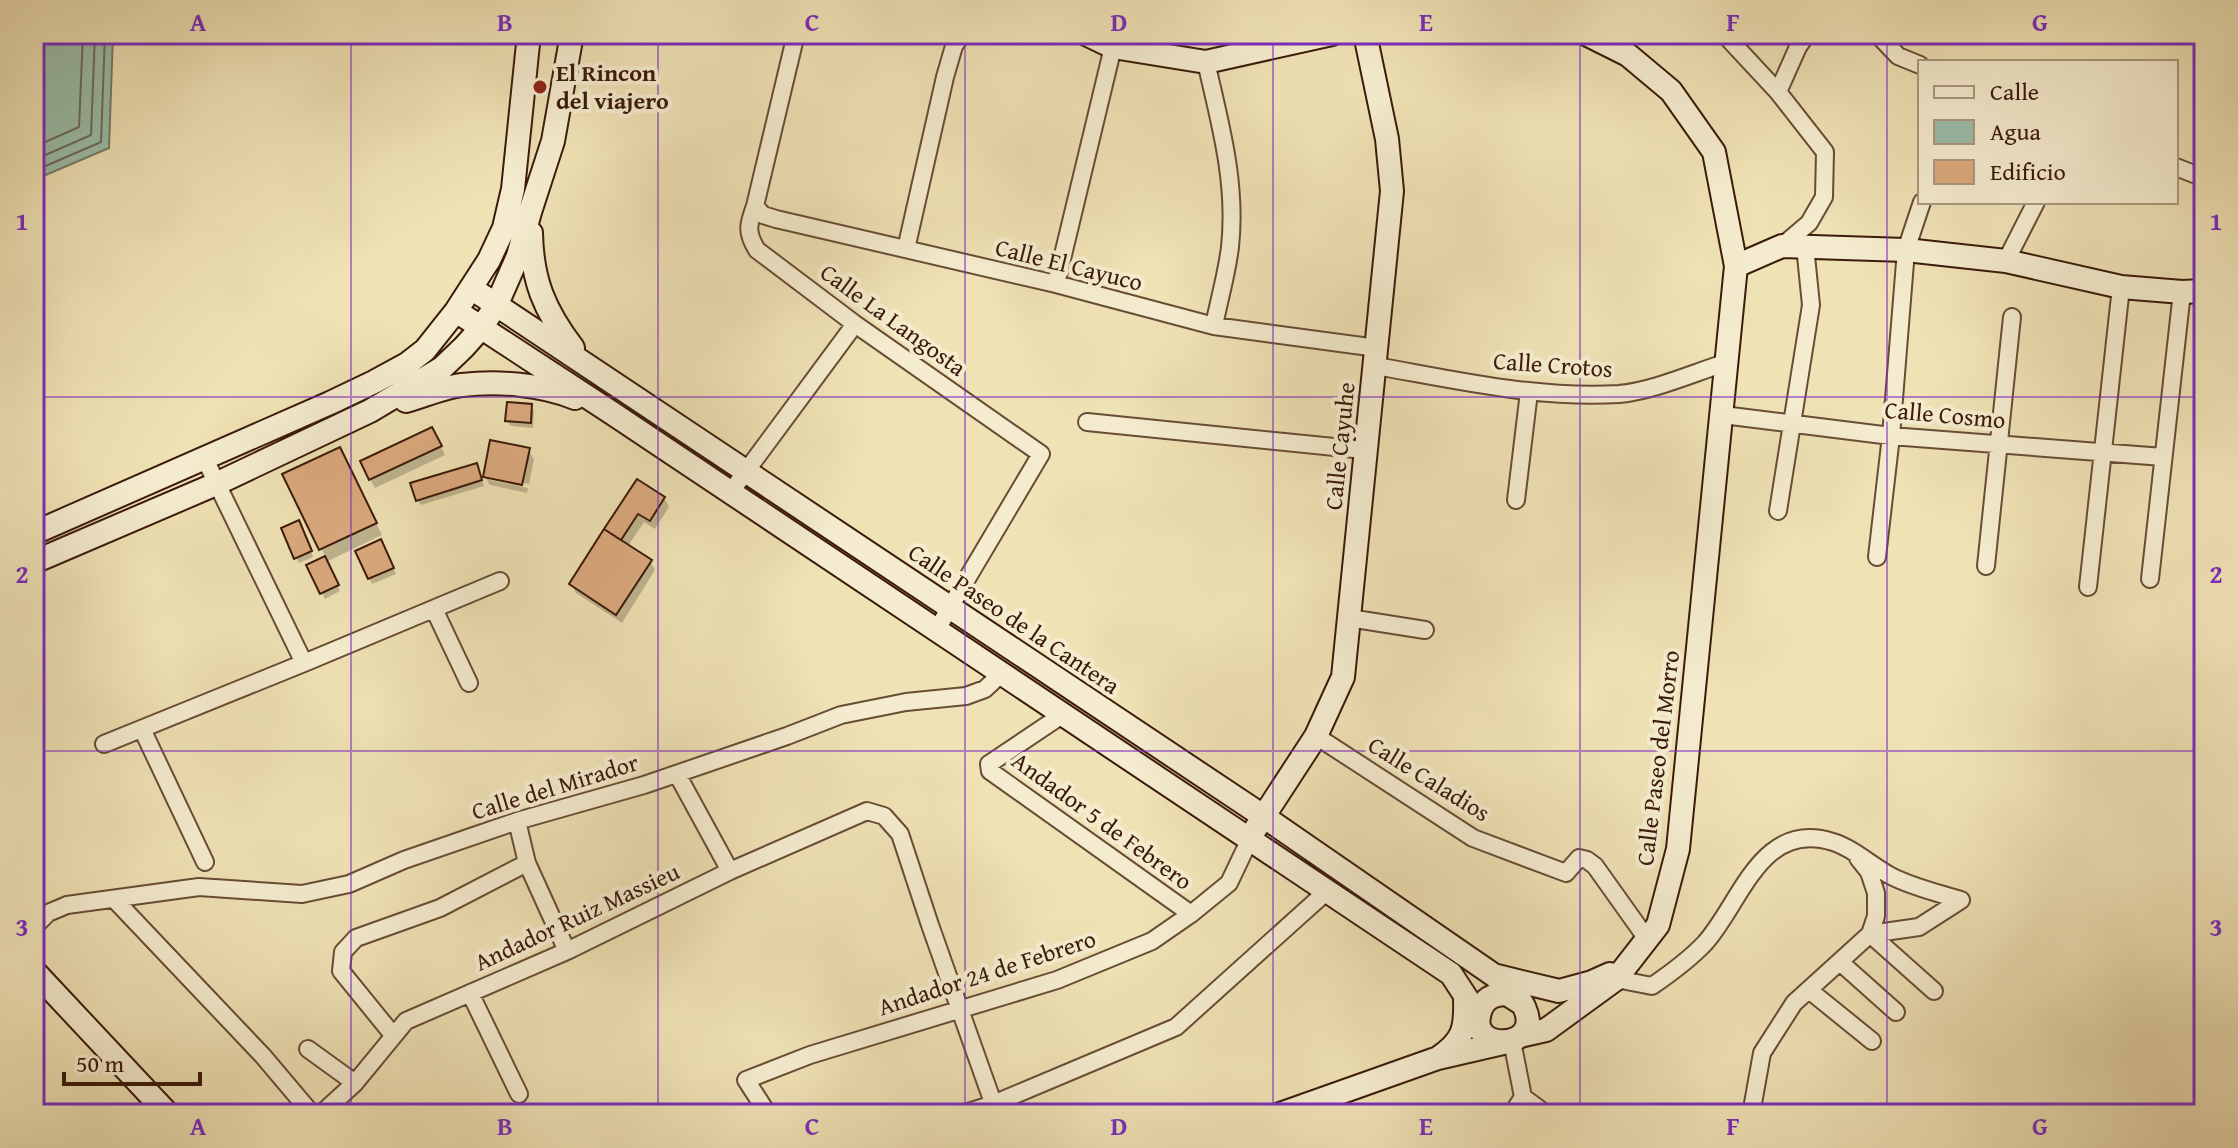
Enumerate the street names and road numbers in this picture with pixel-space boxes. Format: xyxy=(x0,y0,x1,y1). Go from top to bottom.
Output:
street label: Calle El Cayuco xyxy=(992,229,1147,300)
street label: Calle La Langosta xyxy=(813,255,974,385)
street label: Calle Crotos xyxy=(1492,343,1614,386)
street label: Calle Cayuhe xyxy=(1315,380,1364,512)
street label: Calle Cosmo xyxy=(1883,392,2007,437)
street label: Calle Paseo de la Cantera xyxy=(902,535,1128,703)
street label: Calle Paseo del Morro xyxy=(1627,648,1688,868)
street label: Calle Caladios xyxy=(1361,727,1497,830)
street label: Andador 5 de Febrero xyxy=(1005,743,1200,898)
street label: Calle del Mirador xyxy=(467,744,643,829)
street label: Andador Ruiz Massieu xyxy=(468,854,685,979)
street label: Andador 24 de Febrero xyxy=(873,921,1100,1024)

